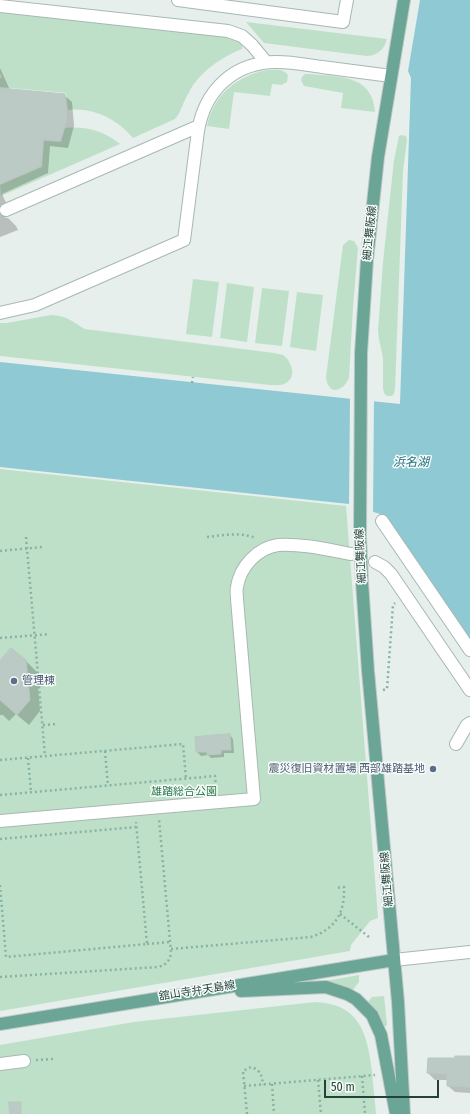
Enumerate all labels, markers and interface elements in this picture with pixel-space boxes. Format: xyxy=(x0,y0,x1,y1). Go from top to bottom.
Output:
street label: 細江舞阪線 xyxy=(361,205,379,261)
water label: 浜名湖 xyxy=(393,456,429,470)
street label: 細江舞阪線 xyxy=(353,528,369,584)
place label: 管理棟 xyxy=(22,674,55,688)
marker: 管理棟 xyxy=(9,676,19,686)
place label: 震災復旧資材置場 西部雄踏基地 xyxy=(268,762,425,776)
marker: 震災復旧資材置場 西部雄踏基地 xyxy=(428,764,438,774)
park label: 雄踏総合公園 xyxy=(151,785,217,799)
street label: 細江舞阪線 xyxy=(378,851,396,907)
street label: 舘山寺弁天島線 xyxy=(158,978,236,1004)
scale bar xyxy=(326,1072,441,1098)
text: 50 m xyxy=(331,1080,355,1094)

